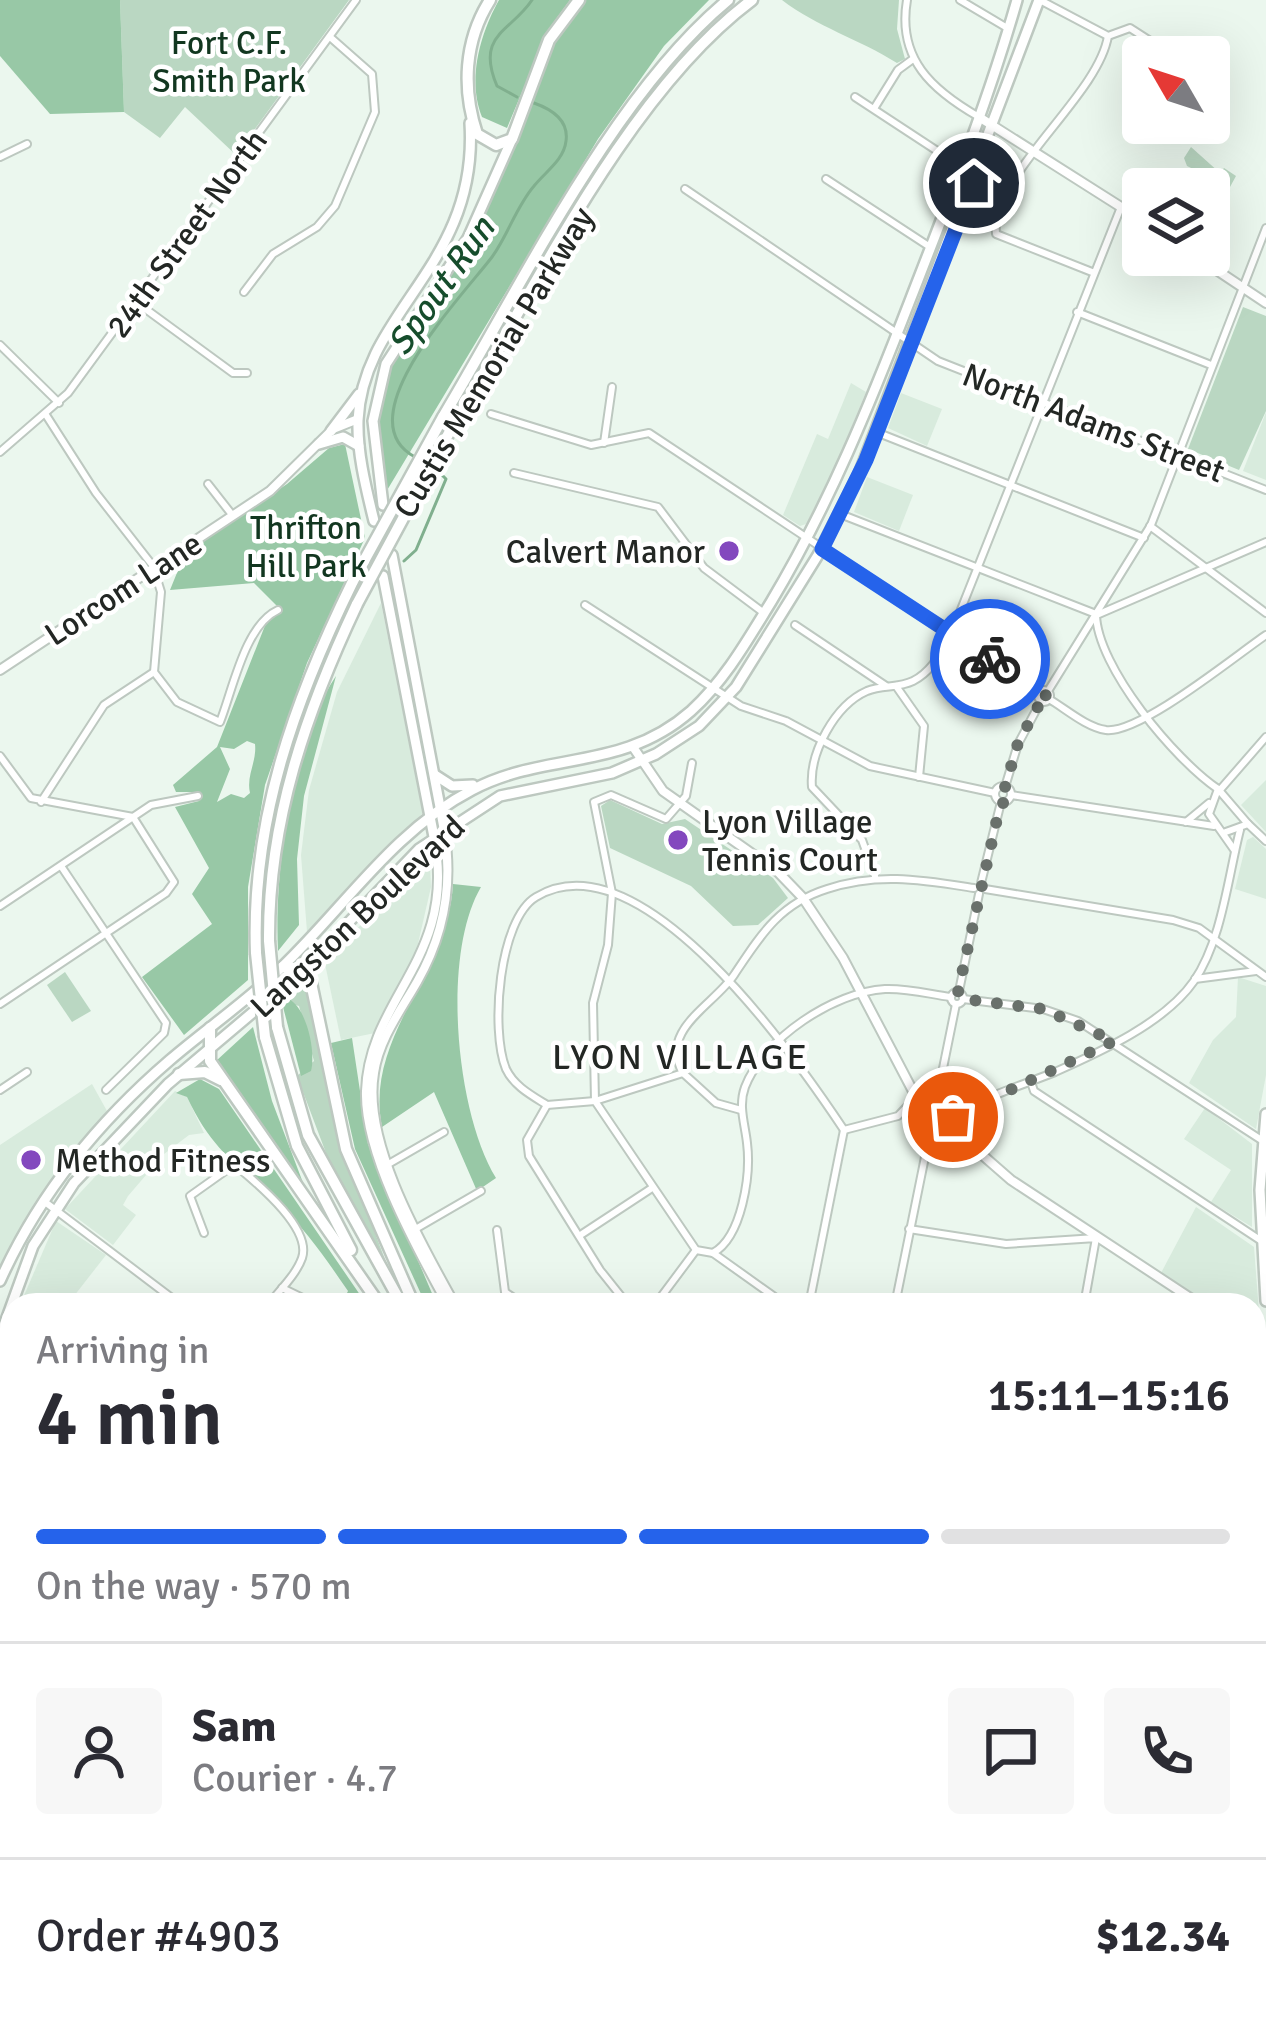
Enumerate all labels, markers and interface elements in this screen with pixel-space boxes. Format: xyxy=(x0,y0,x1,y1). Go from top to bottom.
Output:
park label: Fort C.F. Smith Park xyxy=(152,23,306,102)
north arrow xyxy=(1122,36,1230,144)
map controls xyxy=(1122,36,1230,276)
street label: 24th Street North xyxy=(98,122,277,346)
pin xyxy=(923,132,1025,234)
icon: home xyxy=(941,150,1007,216)
button: layers xyxy=(1122,168,1230,276)
street label: Custis Memorial Parkway xyxy=(385,199,604,526)
water label: Spout Run xyxy=(377,207,506,364)
street label: North Adams Street xyxy=(957,355,1230,492)
park label: Thrifton Hill Park xyxy=(246,508,366,587)
street label: Lorcom Lane xyxy=(37,523,210,655)
place label: Calvert Manor xyxy=(506,532,705,573)
marker: Calvert Manor xyxy=(716,538,742,564)
courier xyxy=(930,599,1050,719)
icon: bike xyxy=(957,626,1023,692)
place label: Lyon Village Tennis Court xyxy=(702,802,878,881)
street label: Langston Boulevard xyxy=(242,807,474,1027)
marker: Lyon Village Tennis Court xyxy=(665,827,691,853)
district label: LYON VILLAGE xyxy=(552,1035,810,1080)
pin xyxy=(902,1066,1004,1168)
icon: bag xyxy=(920,1084,986,1150)
place label: Method Fitness xyxy=(55,1141,271,1182)
marker: Method Fitness xyxy=(18,1147,44,1173)
text: Arriving in xyxy=(36,1326,210,1374)
text: 15:11–15:16 xyxy=(988,1368,1230,1423)
text: 4 min xyxy=(36,1371,223,1467)
text: On the way · 570 m xyxy=(36,1562,352,1610)
button: person xyxy=(36,1688,162,1814)
button: chat xyxy=(948,1688,1074,1814)
button: phone xyxy=(1104,1688,1230,1814)
text: Sam xyxy=(192,1699,277,1754)
text: Courier · 4.7 xyxy=(192,1754,398,1802)
text: Order #4903 xyxy=(36,1909,281,1964)
text: $12.34 xyxy=(1096,1909,1230,1964)

